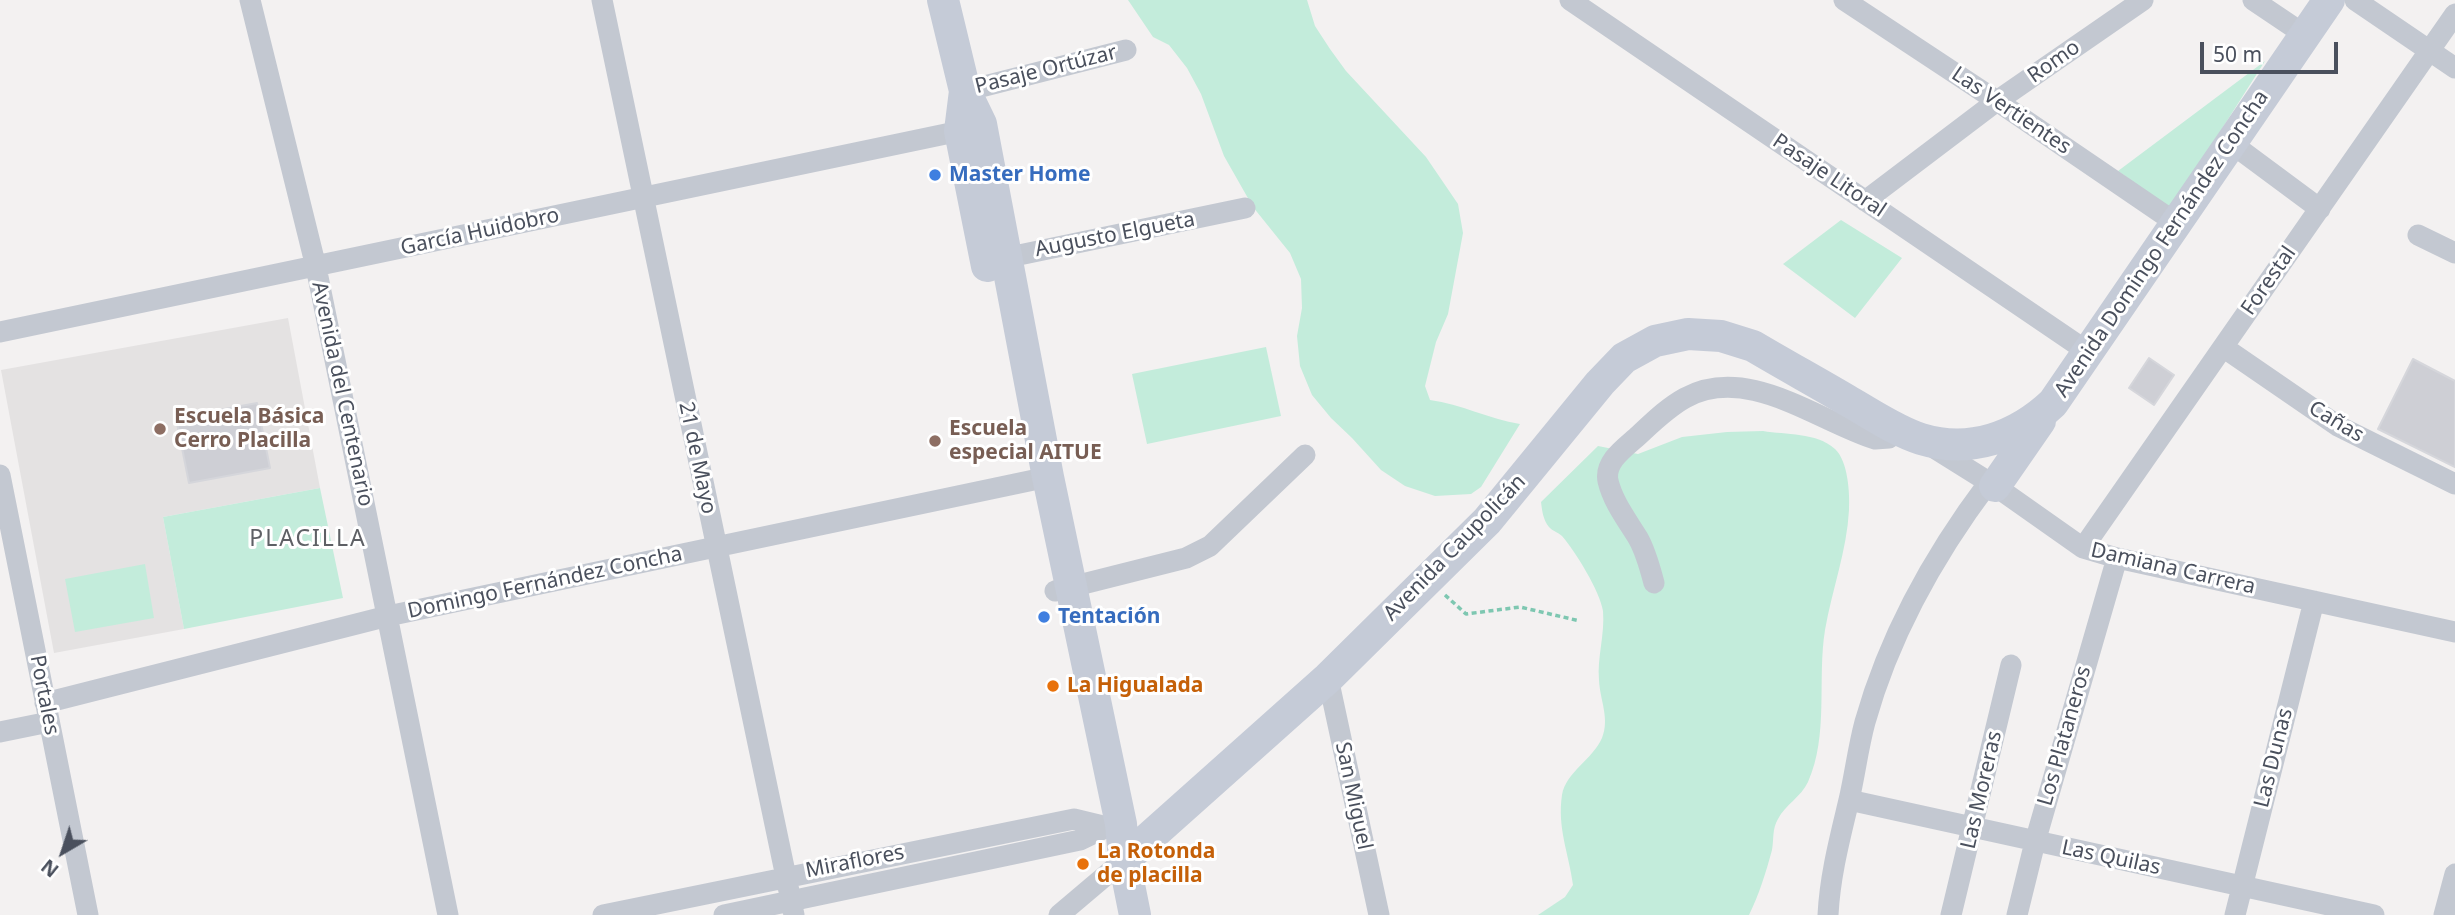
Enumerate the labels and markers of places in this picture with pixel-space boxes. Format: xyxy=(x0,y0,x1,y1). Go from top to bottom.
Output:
place label: Master Home xyxy=(949,162,1091,188)
marker: Master Home xyxy=(927,167,943,183)
place label: Escuela Básica Cerro Placilla xyxy=(174,404,324,454)
place label: Escuela especial AITUE xyxy=(949,416,1102,466)
marker: Escuela Básica Cerro Placilla xyxy=(152,421,168,437)
marker: Escuela especial AITUE xyxy=(927,433,943,449)
place label: Tentación xyxy=(1058,604,1160,630)
marker: Tentación xyxy=(1036,609,1052,625)
place label: La Higualada xyxy=(1067,673,1203,699)
marker: La Higualada xyxy=(1045,678,1061,694)
place label: La Rotonda de placilla xyxy=(1097,839,1215,889)
marker: La Rotonda de placilla xyxy=(1075,856,1091,872)

